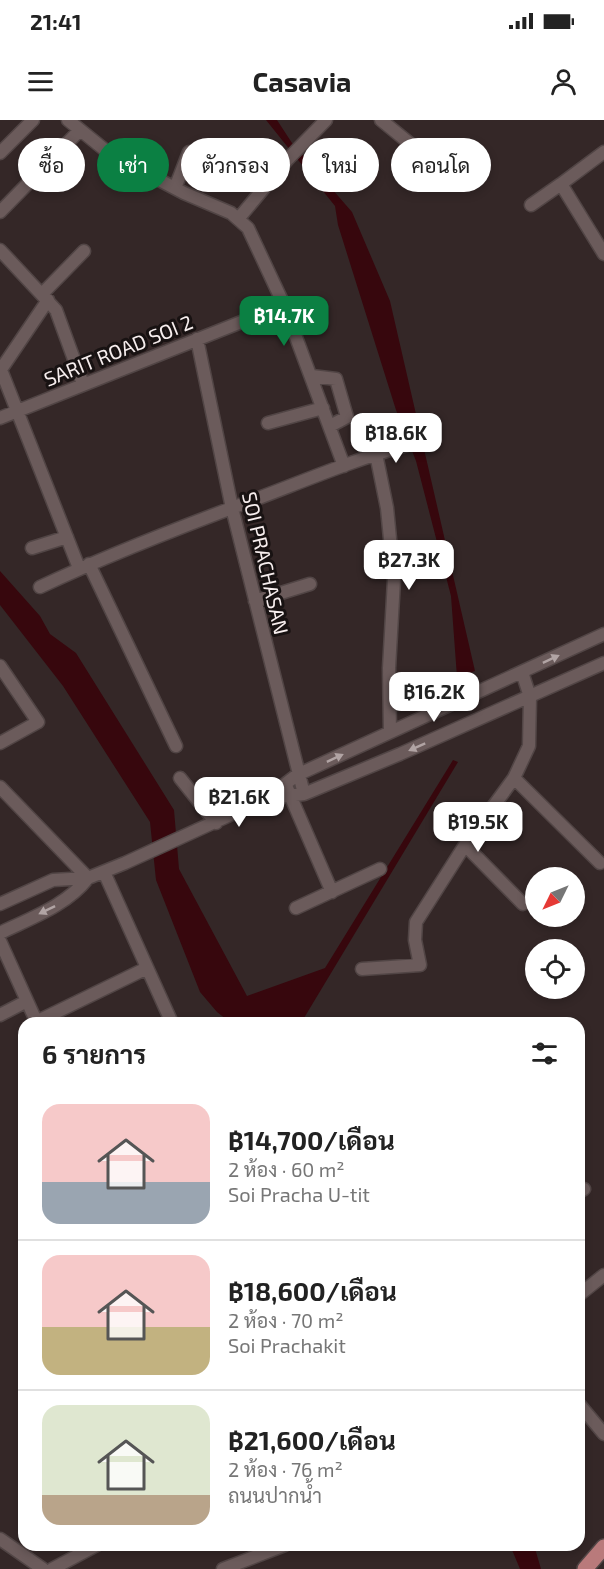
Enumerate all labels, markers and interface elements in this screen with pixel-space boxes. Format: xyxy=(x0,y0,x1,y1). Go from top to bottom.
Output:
text: 21:41 xyxy=(30,8,81,34)
icon: menu xyxy=(24,65,57,98)
text: Casavia xyxy=(252,65,352,97)
icon: person xyxy=(547,65,580,98)
chip: ซื้อ xyxy=(18,138,85,192)
chip: เช่า xyxy=(97,138,169,192)
chip: ตัวกรอง xyxy=(181,138,290,192)
chip: ใหม่ xyxy=(302,138,379,192)
chip: คอนโด xyxy=(391,138,491,192)
pin: ฿14.7K xyxy=(235,296,333,347)
text: ฿14.7K xyxy=(254,303,314,327)
street label: SARIT ROAD SOI 2 xyxy=(40,309,196,391)
pin: ฿18.6K xyxy=(347,413,445,464)
text: ฿18.6K xyxy=(365,420,427,444)
street label: SOI PRACHASAN xyxy=(238,489,294,637)
pin: ฿27.3K xyxy=(360,540,458,591)
text: ฿27.3K xyxy=(378,547,440,571)
one-way arrow xyxy=(542,654,559,663)
pin: ฿16.2K xyxy=(385,672,483,723)
text: ฿16.2K xyxy=(403,679,465,703)
one-way arrow xyxy=(407,742,425,752)
one-way arrow xyxy=(327,753,344,762)
pin: ฿21.6K xyxy=(190,777,288,828)
text: ฿21.6K xyxy=(208,784,270,808)
pin: ฿19.5K xyxy=(429,802,527,853)
text: ฿19.5K xyxy=(447,809,509,833)
north arrow xyxy=(525,867,585,927)
map controls xyxy=(525,867,585,999)
one-way arrow xyxy=(39,905,56,915)
button: locate xyxy=(525,939,585,999)
icon: filters xyxy=(528,1037,561,1070)
text: 6 รายการ xyxy=(42,1038,146,1069)
text: ฿14,700/เดือน xyxy=(228,1124,395,1155)
icon: home xyxy=(90,1128,162,1200)
text: 2 ห้อง · 60 m² xyxy=(228,1157,345,1181)
text: Soi Pracha U-tit xyxy=(228,1182,370,1206)
text: ฿18,600/เดือน xyxy=(228,1275,397,1306)
icon: home xyxy=(90,1279,162,1351)
text: 2 ห้อง · 70 m² xyxy=(228,1308,343,1332)
text: Soi Prachakit xyxy=(228,1333,346,1357)
text: ฿21,600/เดือน xyxy=(228,1424,396,1455)
icon: home xyxy=(90,1429,162,1501)
text: 2 ห้อง · 76 m² xyxy=(228,1457,343,1481)
text: ถนนปากน้ำ xyxy=(228,1483,322,1507)

